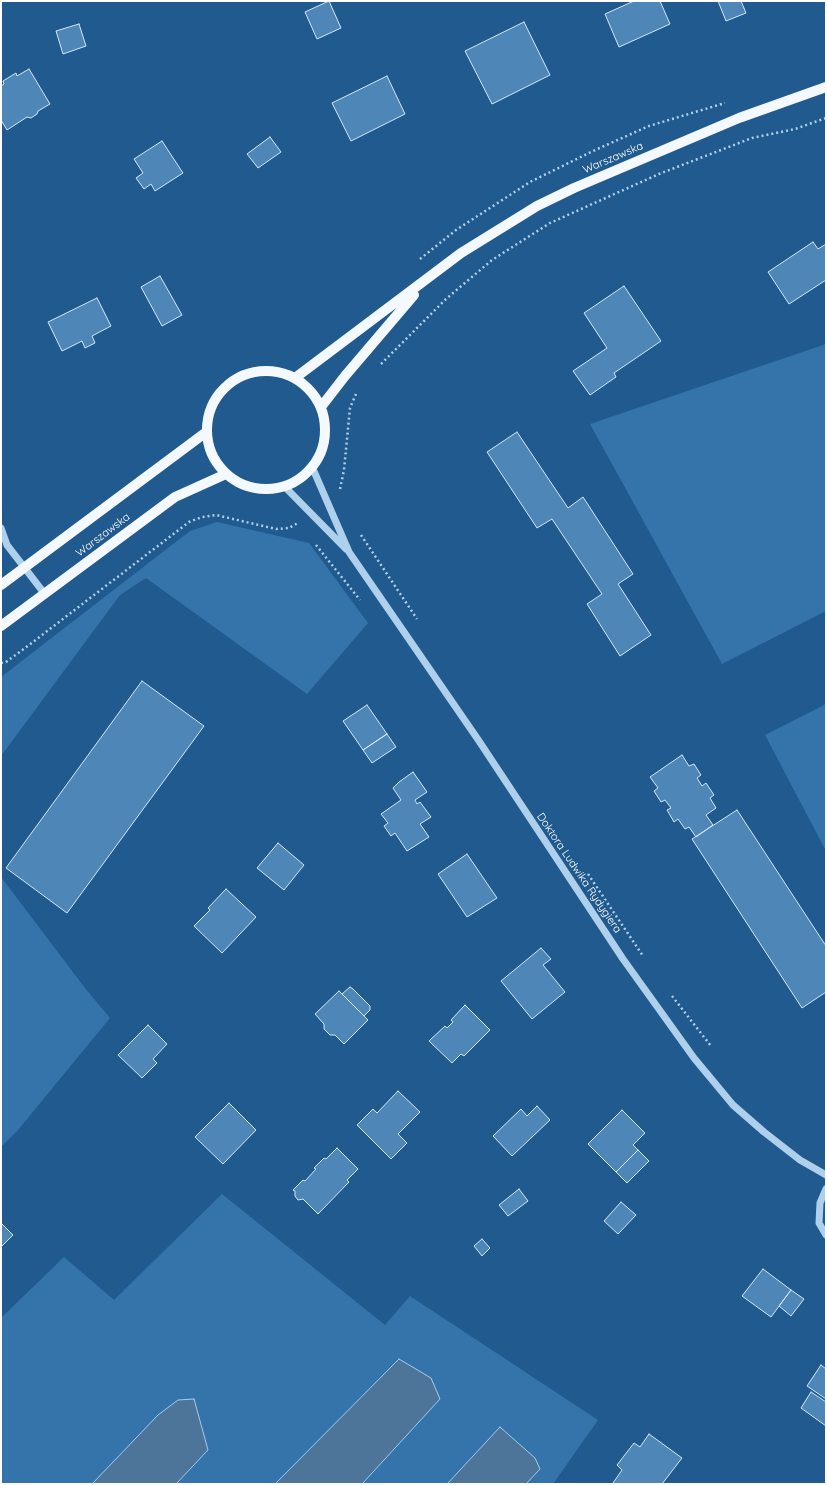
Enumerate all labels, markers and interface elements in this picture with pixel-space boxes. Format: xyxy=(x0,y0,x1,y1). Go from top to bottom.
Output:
street label: Warszawska xyxy=(581,139,645,177)
street label: Warszawska xyxy=(73,510,133,560)
street label: Doktora Ludwika Rydygiera xyxy=(534,810,624,936)

